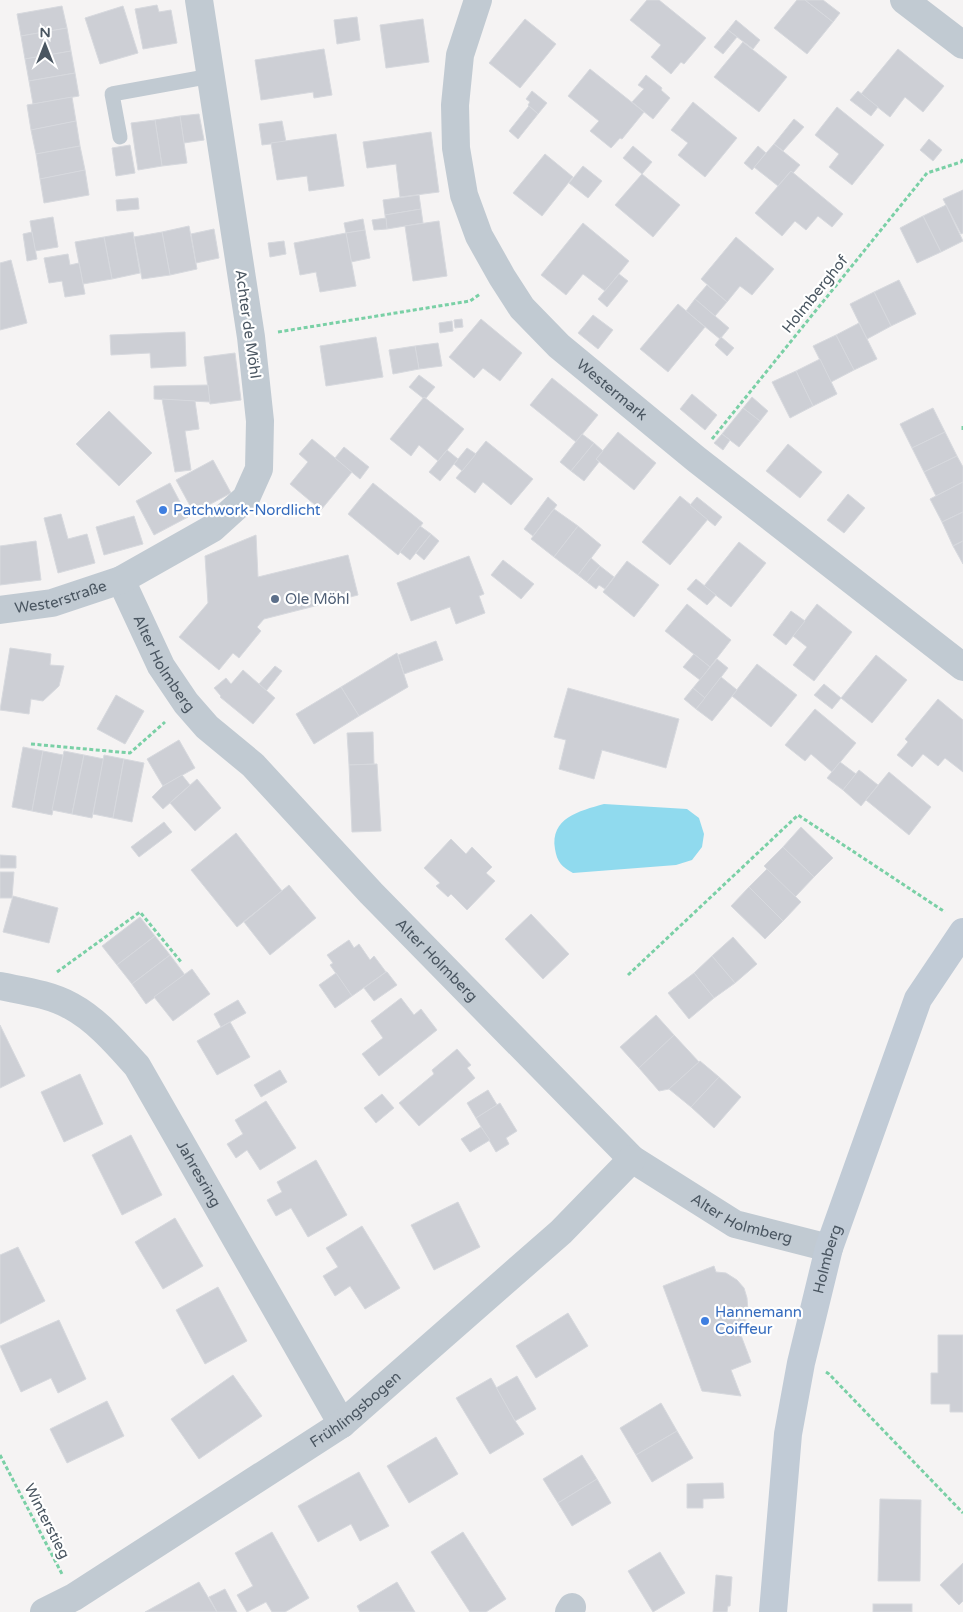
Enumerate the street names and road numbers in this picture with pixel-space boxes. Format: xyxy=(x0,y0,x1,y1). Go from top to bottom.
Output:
street label: Holmberghof xyxy=(778,251,852,336)
street label: Achter de Möhl xyxy=(231,268,265,380)
street label: Westermark xyxy=(573,355,651,424)
street label: Westerstraße xyxy=(13,576,109,617)
street label: Alter Holmberg xyxy=(129,612,199,716)
street label: Alter Holmberg xyxy=(392,915,481,1005)
street label: Jahresring xyxy=(173,1137,225,1210)
street label: Alter Holmberg xyxy=(688,1190,794,1247)
street label: Holmberg xyxy=(809,1222,846,1295)
street label: Frühlingsbogen xyxy=(307,1368,405,1451)
street label: Winterstieg xyxy=(20,1480,74,1562)

